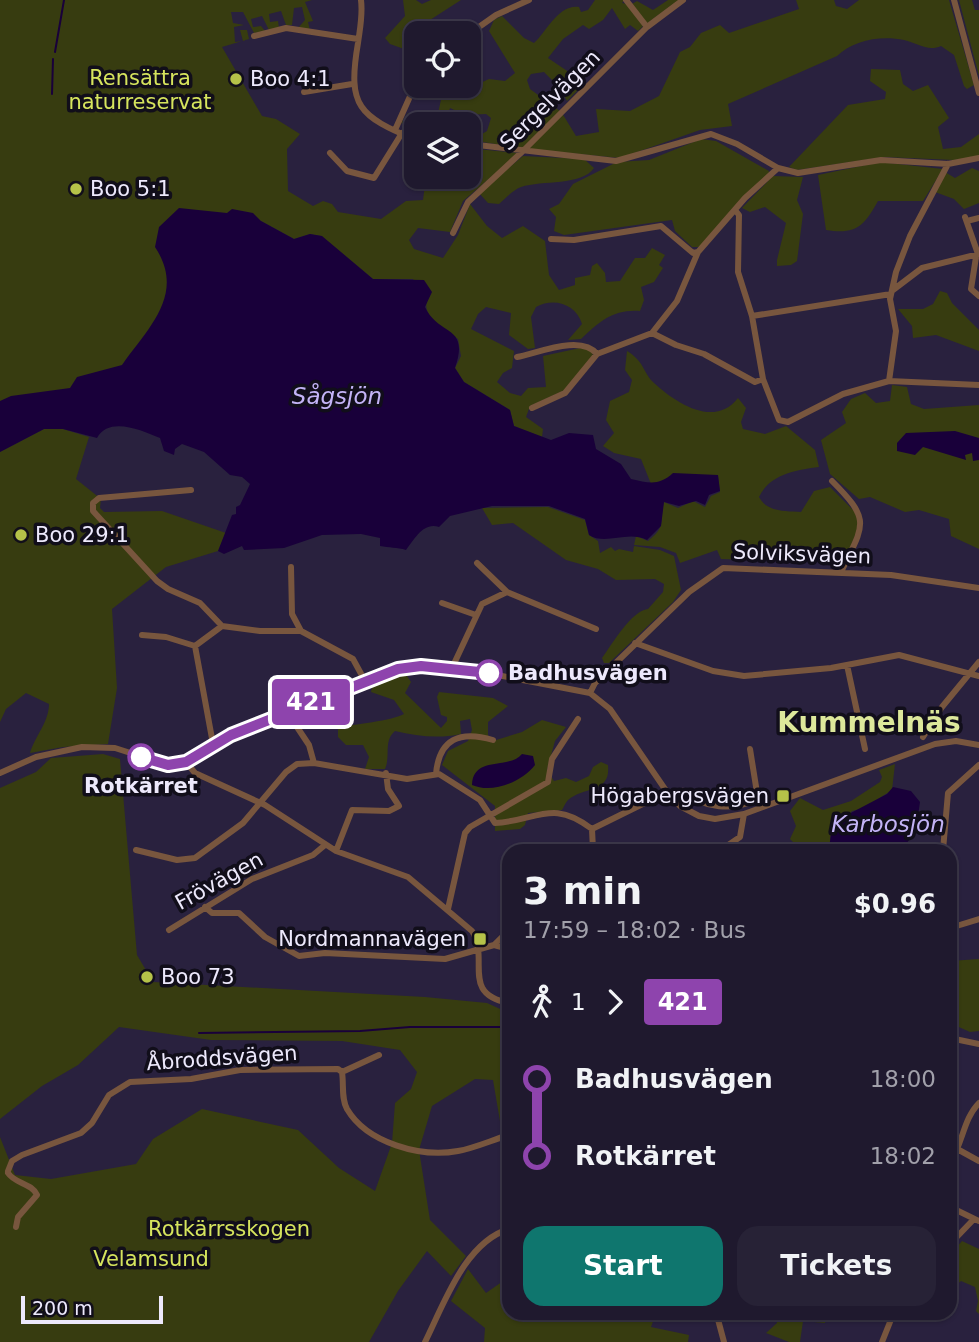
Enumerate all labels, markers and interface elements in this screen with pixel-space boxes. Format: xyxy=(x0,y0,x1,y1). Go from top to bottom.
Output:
map controls xyxy=(404,21,481,189)
button: locate xyxy=(404,21,481,98)
street label: Sergelvägen xyxy=(495,45,605,155)
park label: Rensättra naturreservat xyxy=(68,66,212,114)
place label: Boo 4:1 xyxy=(250,67,331,91)
marker: Boo 4:1 xyxy=(228,71,244,87)
button: layers xyxy=(404,112,481,189)
place label: Boo 5:1 xyxy=(90,177,171,201)
marker: Boo 5:1 xyxy=(68,181,84,197)
water label: Sågsjön xyxy=(292,382,382,409)
place label: Boo 29:1 xyxy=(35,523,129,547)
marker: Boo 29:1 xyxy=(13,527,29,543)
street label: Solviksvägen xyxy=(733,540,871,568)
marker: Badhusvägen xyxy=(476,660,502,686)
place label: Badhusvägen xyxy=(508,661,668,685)
line badge: 421 xyxy=(271,679,351,725)
text: 421 xyxy=(286,688,336,716)
district label: Kummelnäs xyxy=(777,706,961,739)
marker: Rotkärret xyxy=(128,744,154,770)
place label: Rotkärret xyxy=(84,774,198,798)
place label: Högabergsvägen xyxy=(591,784,769,808)
marker: Högabergsvägen xyxy=(775,788,791,804)
water label: Karbosjön xyxy=(831,811,945,837)
street label: Frövägen xyxy=(171,847,267,915)
text: 3 min xyxy=(523,869,642,913)
text: $0.96 xyxy=(854,889,936,919)
text: 17:59 – 18:02 · Bus xyxy=(523,917,746,943)
place label: Nordmannavägen xyxy=(278,927,466,951)
marker: Nordmannavägen xyxy=(472,931,488,947)
place label: Boo 73 xyxy=(161,965,235,989)
marker: Boo 73 xyxy=(139,969,155,985)
icon: walk xyxy=(523,983,561,1021)
icon: forward xyxy=(596,983,634,1021)
text: 421 xyxy=(658,988,708,1016)
text: 1 xyxy=(571,989,586,1015)
street label: Åbroddsvägen xyxy=(146,1039,298,1075)
text: Badhusvägen xyxy=(575,1064,773,1094)
text: 18:00 xyxy=(870,1066,936,1092)
text: Rotkärret xyxy=(575,1141,716,1171)
text: 18:02 xyxy=(870,1143,936,1169)
park label: Rotkärrsskogen xyxy=(148,1217,310,1241)
button: Start xyxy=(523,1226,723,1306)
button: Tickets xyxy=(737,1226,936,1306)
park label: Velamsund xyxy=(93,1247,209,1271)
scale bar xyxy=(21,1293,163,1325)
text: 200 m xyxy=(32,1297,93,1319)

